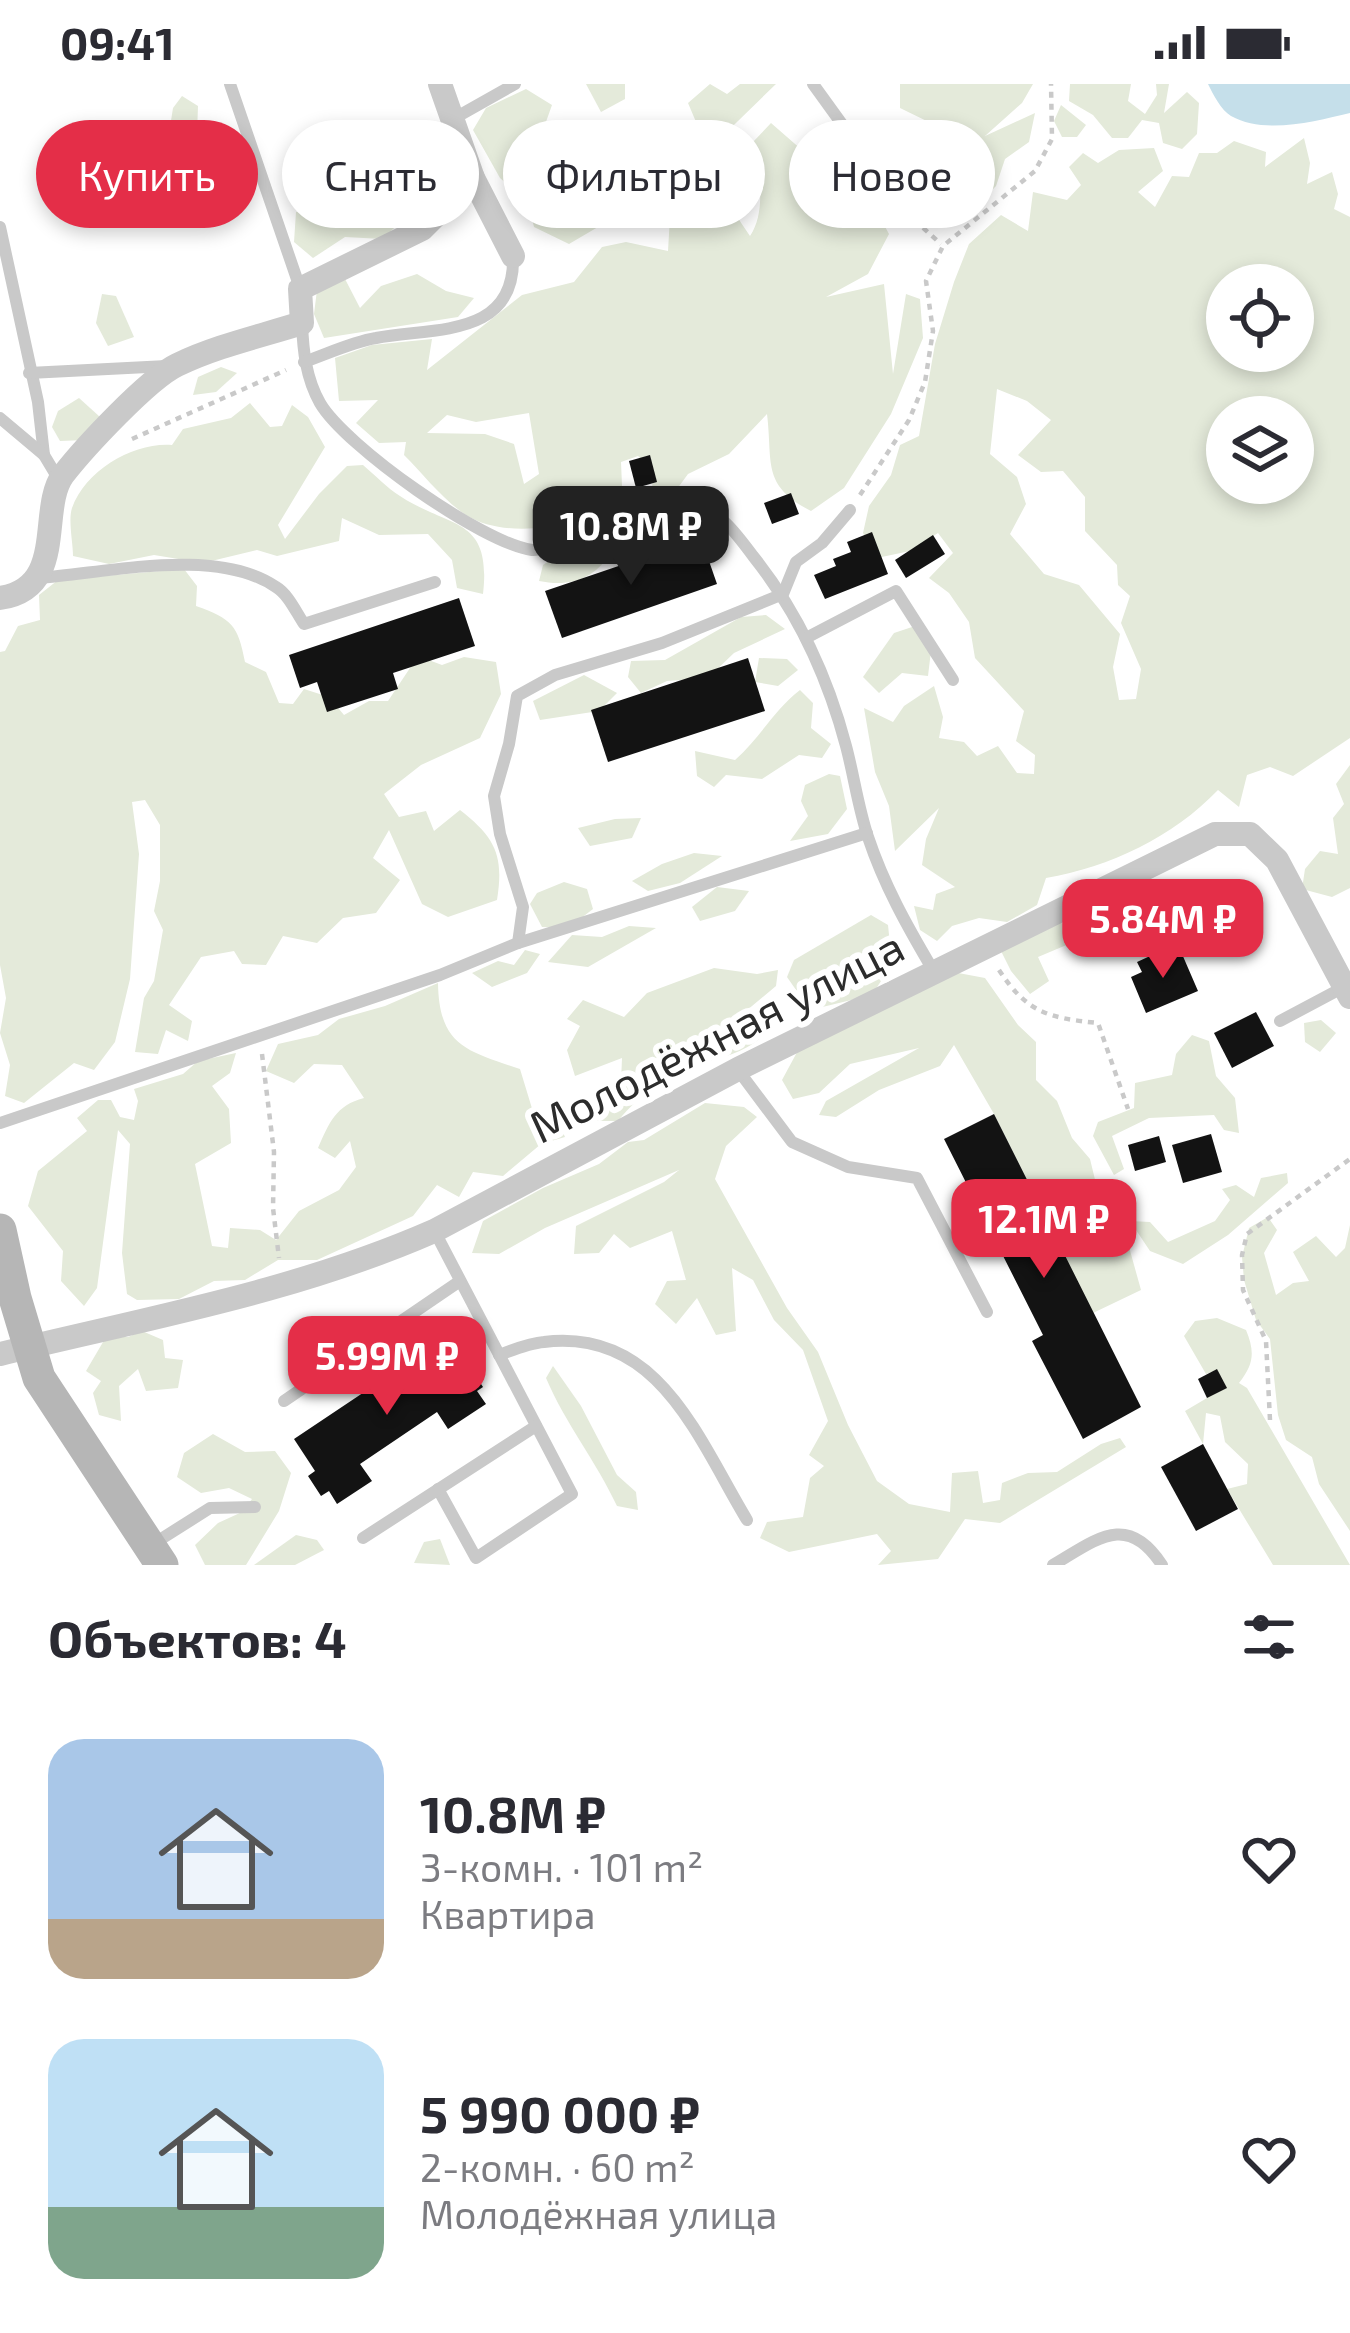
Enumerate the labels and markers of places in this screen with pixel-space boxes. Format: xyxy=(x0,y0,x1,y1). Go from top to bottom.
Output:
pin: 10.8M ₽ xyxy=(520,486,742,588)
pin: 5.84M ₽ xyxy=(1052,879,1274,981)
pin: 12.1M ₽ xyxy=(933,1179,1155,1281)
pin: 5.99M ₽ xyxy=(276,1316,498,1418)

